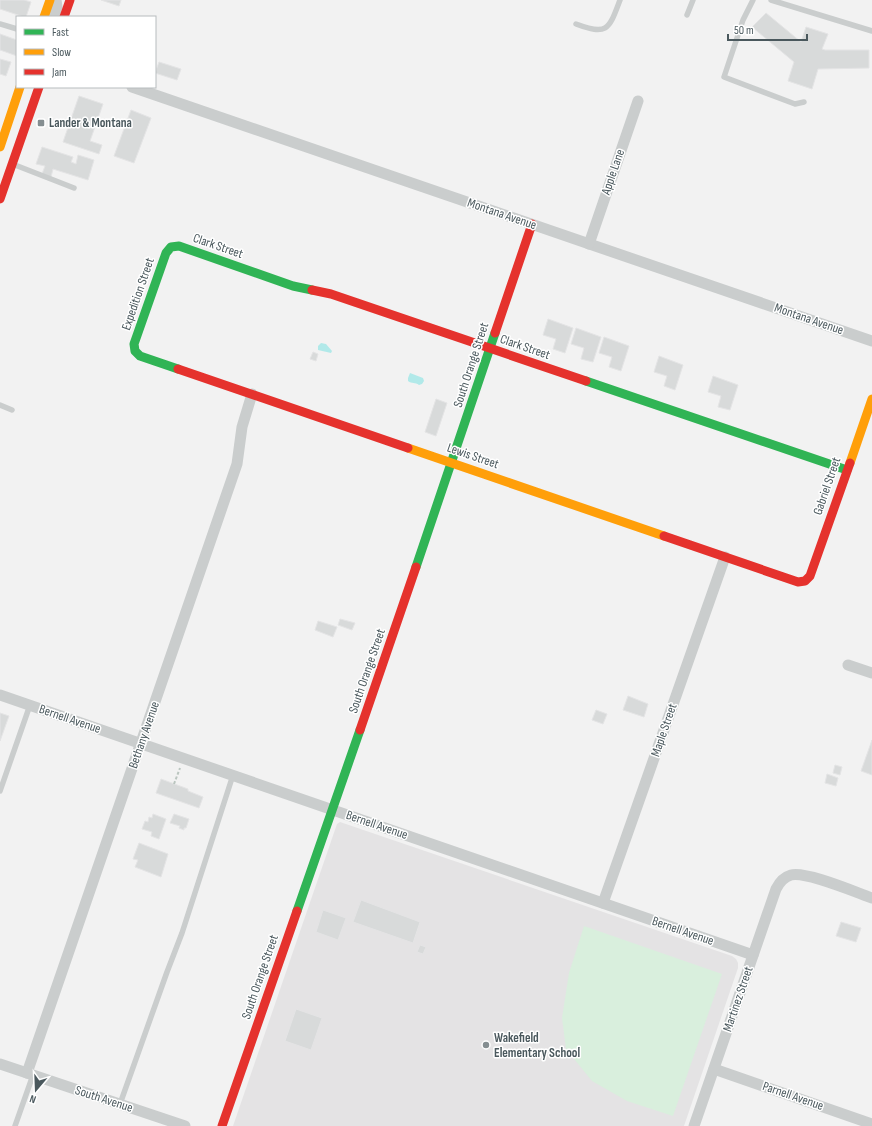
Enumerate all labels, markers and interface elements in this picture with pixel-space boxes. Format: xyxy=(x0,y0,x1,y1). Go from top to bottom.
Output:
legend xyxy=(16,16,156,88)
scale bar xyxy=(728,16,807,42)
text: 50 m xyxy=(734,23,754,38)
text: Fast xyxy=(52,25,69,40)
text: Slow xyxy=(52,45,71,60)
text: Jam xyxy=(51,65,67,80)
place label: Lander & Montana xyxy=(49,115,132,131)
marker: Lander & Montana xyxy=(36,118,46,128)
street label: Apple Lane xyxy=(597,147,628,198)
street label: Montana Avenue xyxy=(465,195,539,233)
street label: Clark Street xyxy=(191,230,245,262)
street label: Expedition Street xyxy=(118,256,158,332)
street label: Montana Avenue xyxy=(772,300,846,338)
street label: South Orange Street xyxy=(450,320,492,409)
street label: Clark Street xyxy=(498,331,552,363)
street label: Lewis Street xyxy=(445,440,501,472)
street label: Gabriel Street xyxy=(810,455,844,517)
street label: South Orange Street xyxy=(345,627,389,715)
street label: Bethany Avenue xyxy=(125,699,163,771)
street label: Bernell Avenue xyxy=(37,701,103,737)
street label: Maple Street xyxy=(647,701,681,759)
street label: Bernell Avenue xyxy=(344,807,410,843)
street label: Bernell Avenue xyxy=(650,913,716,949)
street label: South Orange Street xyxy=(238,933,282,1021)
street label: Martinez Street xyxy=(719,964,757,1034)
place label: Wakefield Elementary School xyxy=(494,1030,581,1061)
marker: Wakefield Elementary School xyxy=(481,1040,491,1050)
north arrow xyxy=(16,1070,56,1110)
street label: Parnell Avenue xyxy=(760,1078,826,1114)
street label: South Avenue xyxy=(73,1082,135,1116)
text: N xyxy=(28,1092,38,1106)

